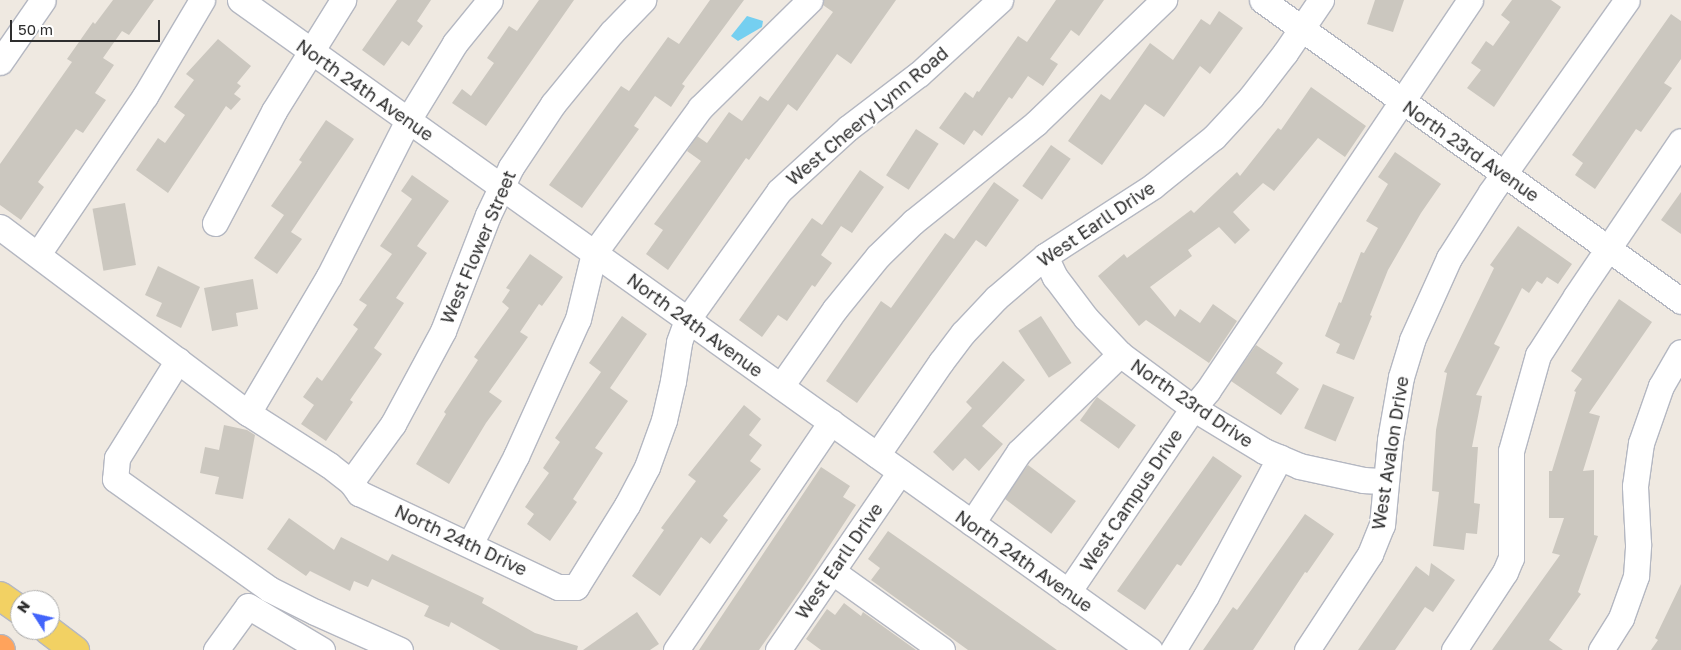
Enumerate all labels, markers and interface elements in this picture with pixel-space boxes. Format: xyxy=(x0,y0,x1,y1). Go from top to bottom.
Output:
scale bar xyxy=(12,10,162,42)
text: 50 m xyxy=(18,20,53,38)
street label: North 24th Avenue xyxy=(292,35,438,145)
street label: West Cheery Lynn Road xyxy=(782,42,952,190)
street label: North 23rd Avenue xyxy=(1399,96,1543,206)
street label: West Flower Street xyxy=(436,167,520,327)
street label: West Earll Drive xyxy=(1033,177,1159,271)
street label: North 24th Avenue xyxy=(623,269,767,381)
street label: North 23rd Drive xyxy=(1127,354,1257,452)
street label: West Avalon Drive xyxy=(1367,375,1413,531)
street label: West Campus Drive xyxy=(1075,425,1187,575)
street label: West Earll Drive xyxy=(791,499,887,623)
street label: North 24th Drive xyxy=(391,500,531,580)
street label: North 24th Avenue xyxy=(951,506,1097,616)
north arrow xyxy=(10,590,60,640)
text: N xyxy=(13,597,33,616)

